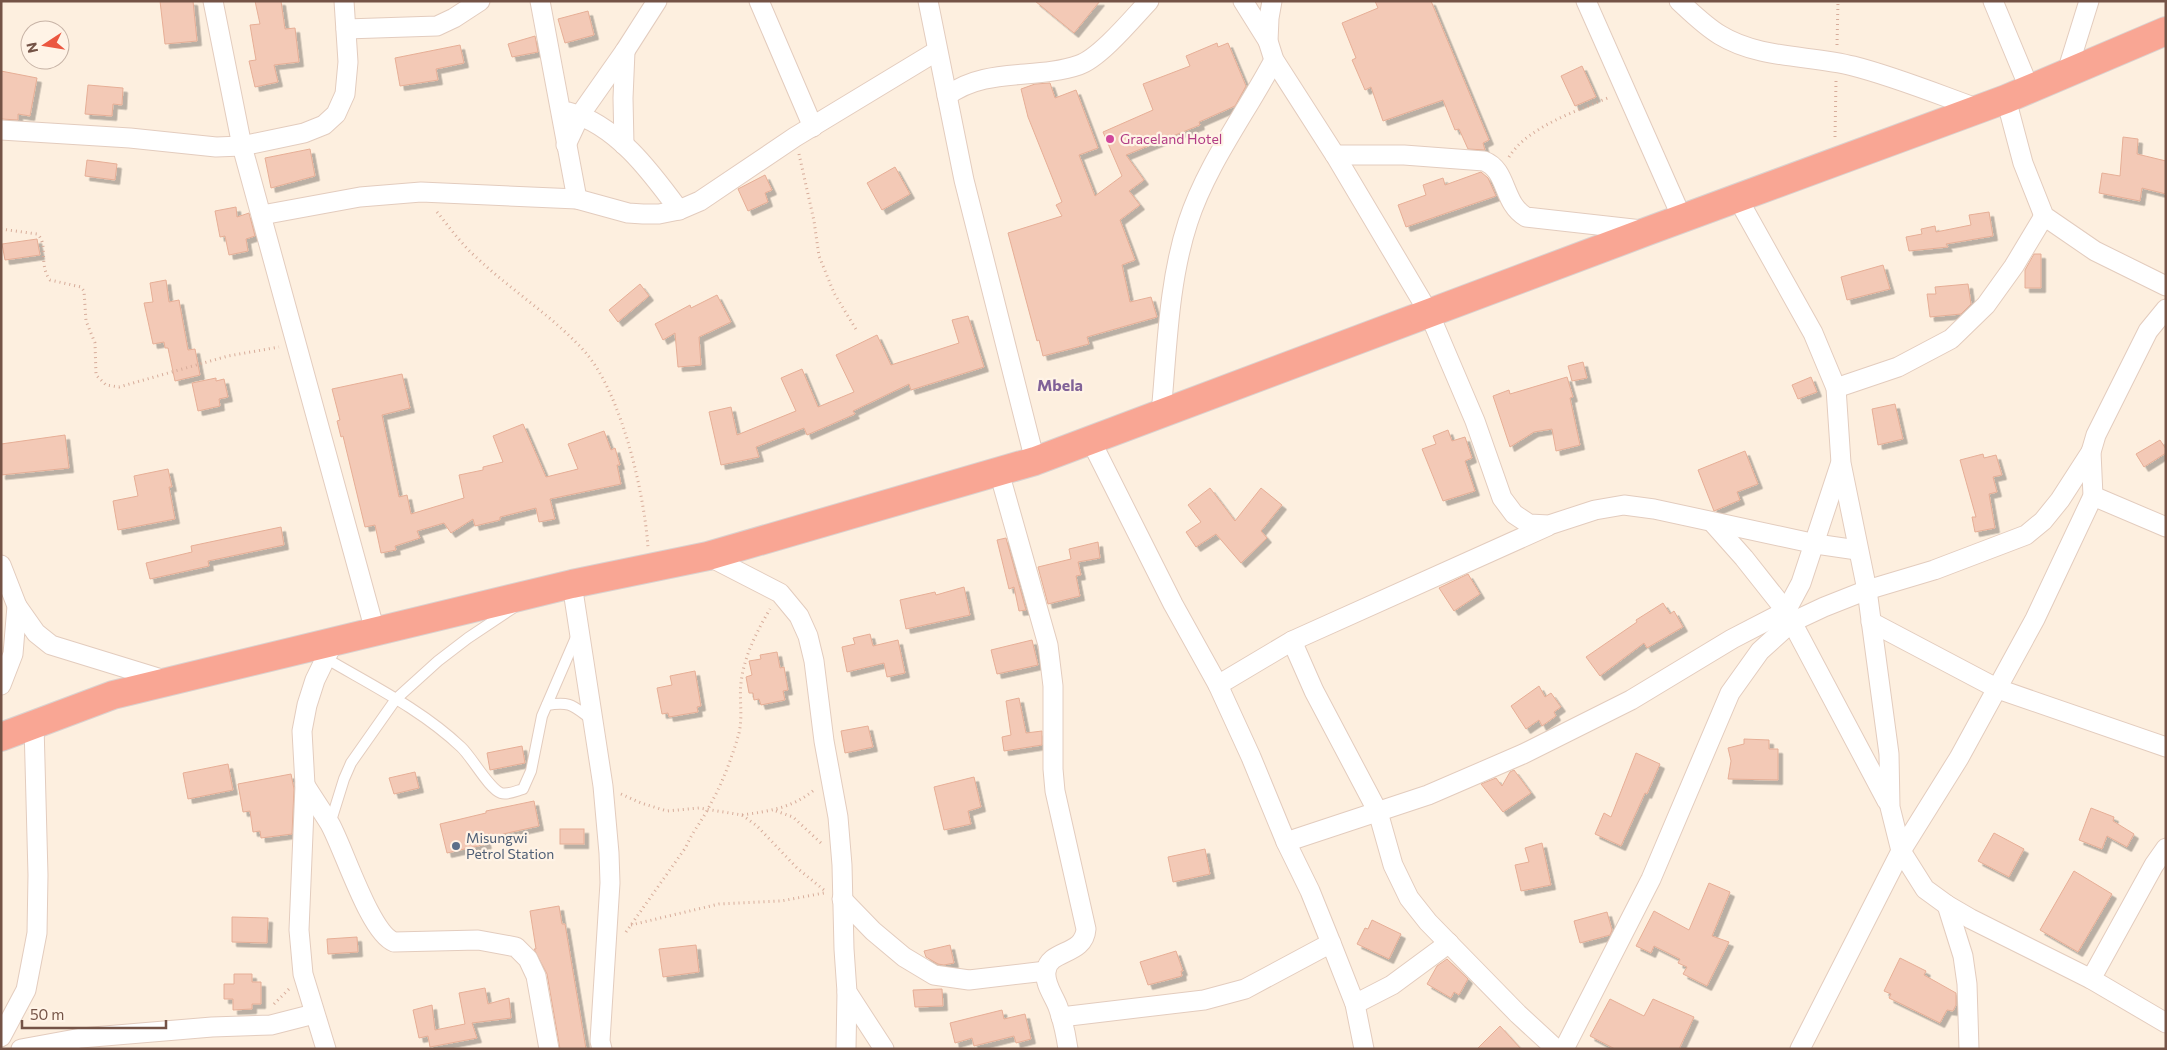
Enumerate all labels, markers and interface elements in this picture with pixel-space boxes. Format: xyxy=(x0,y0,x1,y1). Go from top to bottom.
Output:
north arrow xyxy=(20,20,70,70)
text: N xyxy=(22,41,41,55)
place label: Graceland Hotel xyxy=(1120,130,1222,147)
marker: Graceland Hotel xyxy=(1104,133,1116,145)
district label: Mbela xyxy=(1037,375,1083,394)
place label: Misungwi Petrol Station xyxy=(466,829,554,862)
marker: Misungwi Petrol Station xyxy=(450,840,462,852)
scale bar xyxy=(22,998,166,1030)
text: 50 m xyxy=(30,1005,64,1023)

